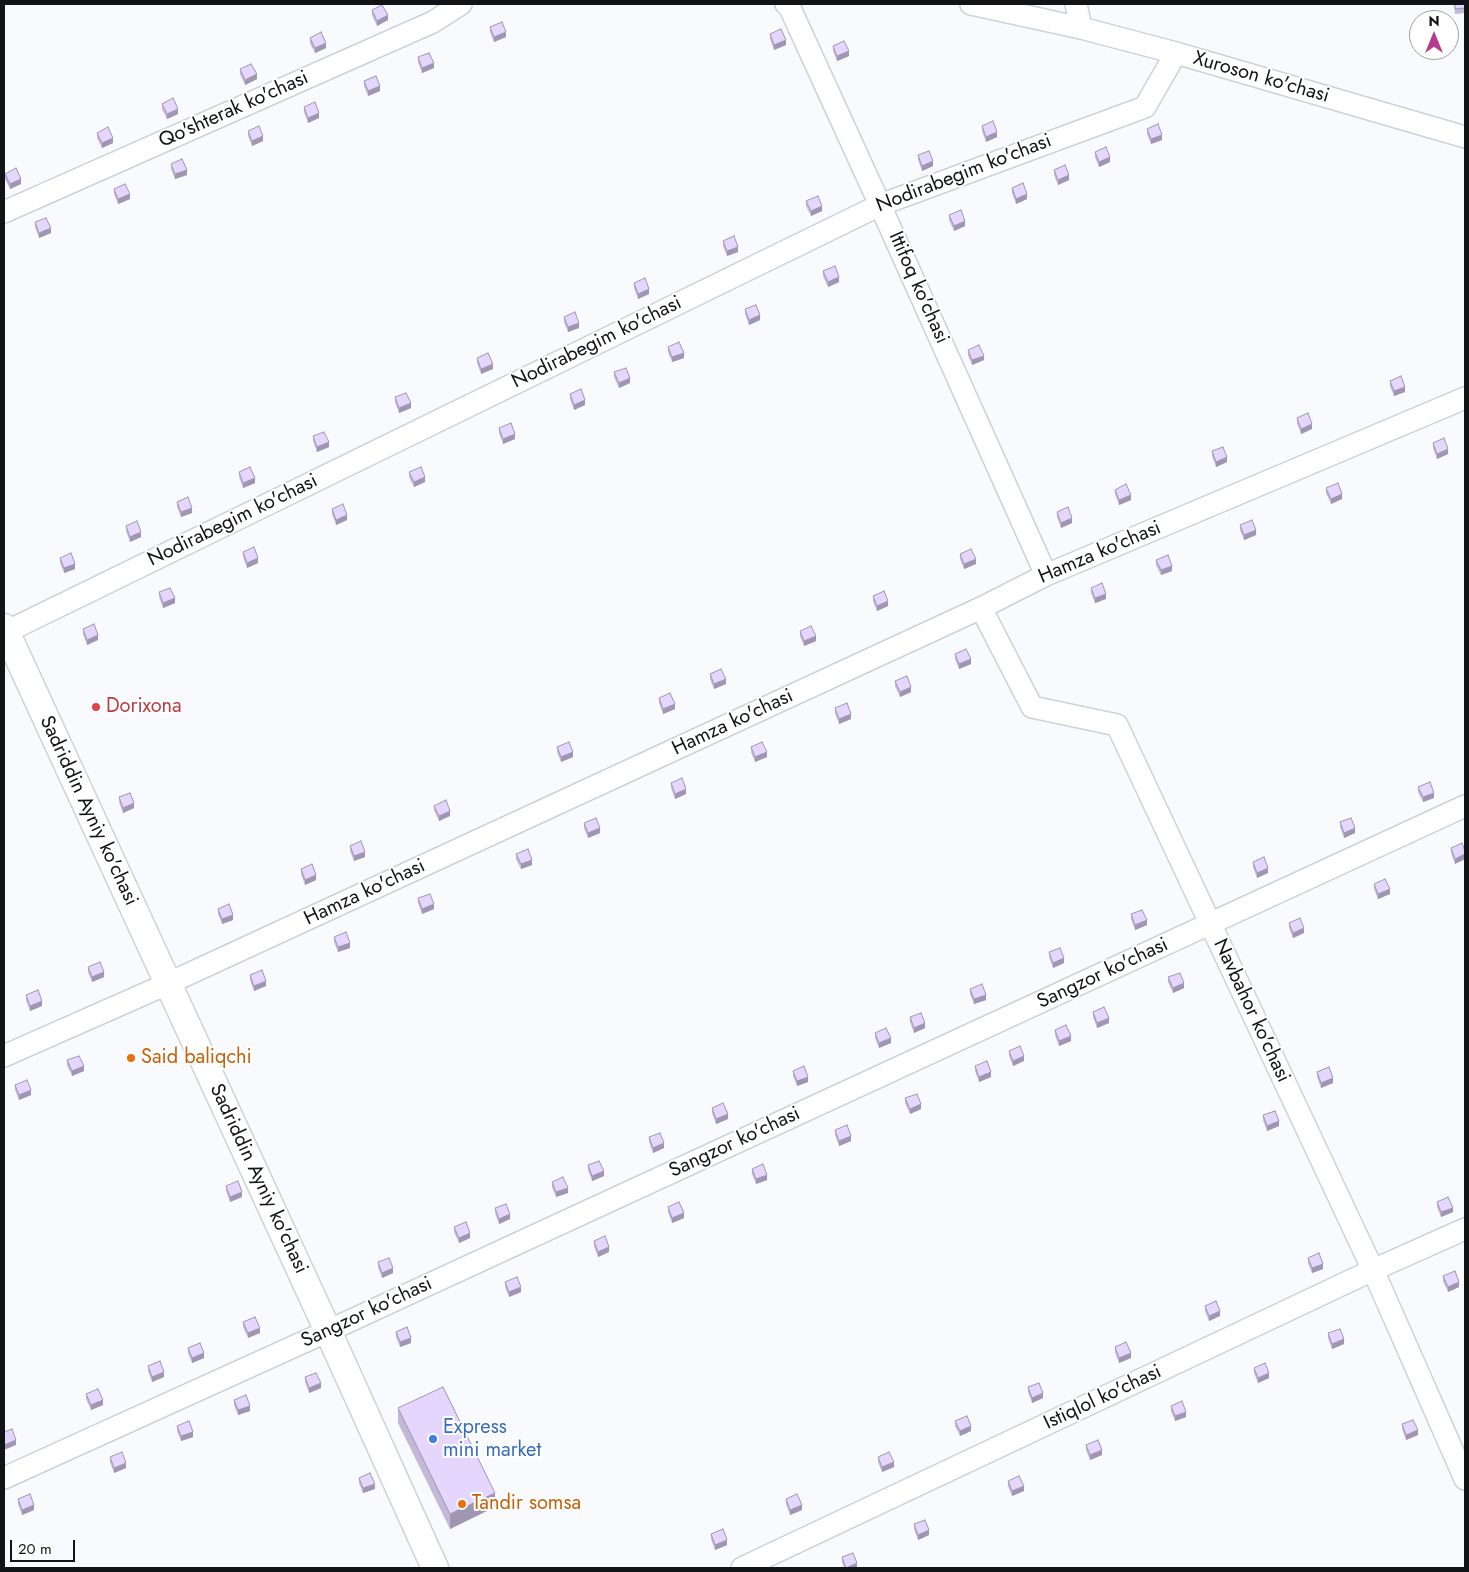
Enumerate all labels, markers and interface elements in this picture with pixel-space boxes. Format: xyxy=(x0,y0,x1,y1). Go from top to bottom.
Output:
north arrow xyxy=(1409,10,1459,60)
text: N xyxy=(1428,11,1440,31)
street label: Xuroson ko'chasi xyxy=(1190,47,1332,109)
street label: Qo'shterak ko'chasi xyxy=(155,66,313,154)
street label: Nodirabegim ko'chasi xyxy=(873,129,1055,219)
street label: Ittifoq ko'chasi xyxy=(883,228,953,348)
street label: Nodirabegim ko'chasi xyxy=(508,291,686,395)
street label: Nodirabegim ko'chasi xyxy=(144,469,322,573)
street label: Hamza ko'chasi xyxy=(1035,516,1165,590)
street label: Hamza ko'chasi xyxy=(669,684,797,762)
place label: Dorixona xyxy=(106,695,182,719)
marker: Dorixona xyxy=(90,701,102,713)
street label: Sadriddin Ayniy ko'chasi xyxy=(33,712,143,910)
street label: Hamza ko'chasi xyxy=(301,854,429,932)
street label: Sangzor ko'chasi xyxy=(1034,933,1172,1015)
street label: Navbahor ko'chasi xyxy=(1207,935,1295,1087)
place label: Said baliqchi xyxy=(141,1046,252,1070)
marker: Said baliqchi xyxy=(125,1052,137,1064)
street label: Sadriddin Ayniy ko'chasi xyxy=(203,1080,313,1278)
street label: Sangzor ko'chasi xyxy=(666,1102,804,1184)
street label: Sangzor ko'chasi xyxy=(298,1272,436,1354)
street label: Istiqlol ko'chasi xyxy=(1040,1360,1166,1436)
place label: Express mini market xyxy=(443,1416,541,1463)
marker: Express mini market xyxy=(427,1433,439,1445)
place label: Tandir somsa xyxy=(472,1492,581,1516)
marker: Tandir somsa xyxy=(456,1498,468,1510)
scale bar xyxy=(12,1530,78,1562)
text: 20 m xyxy=(18,1538,52,1560)

